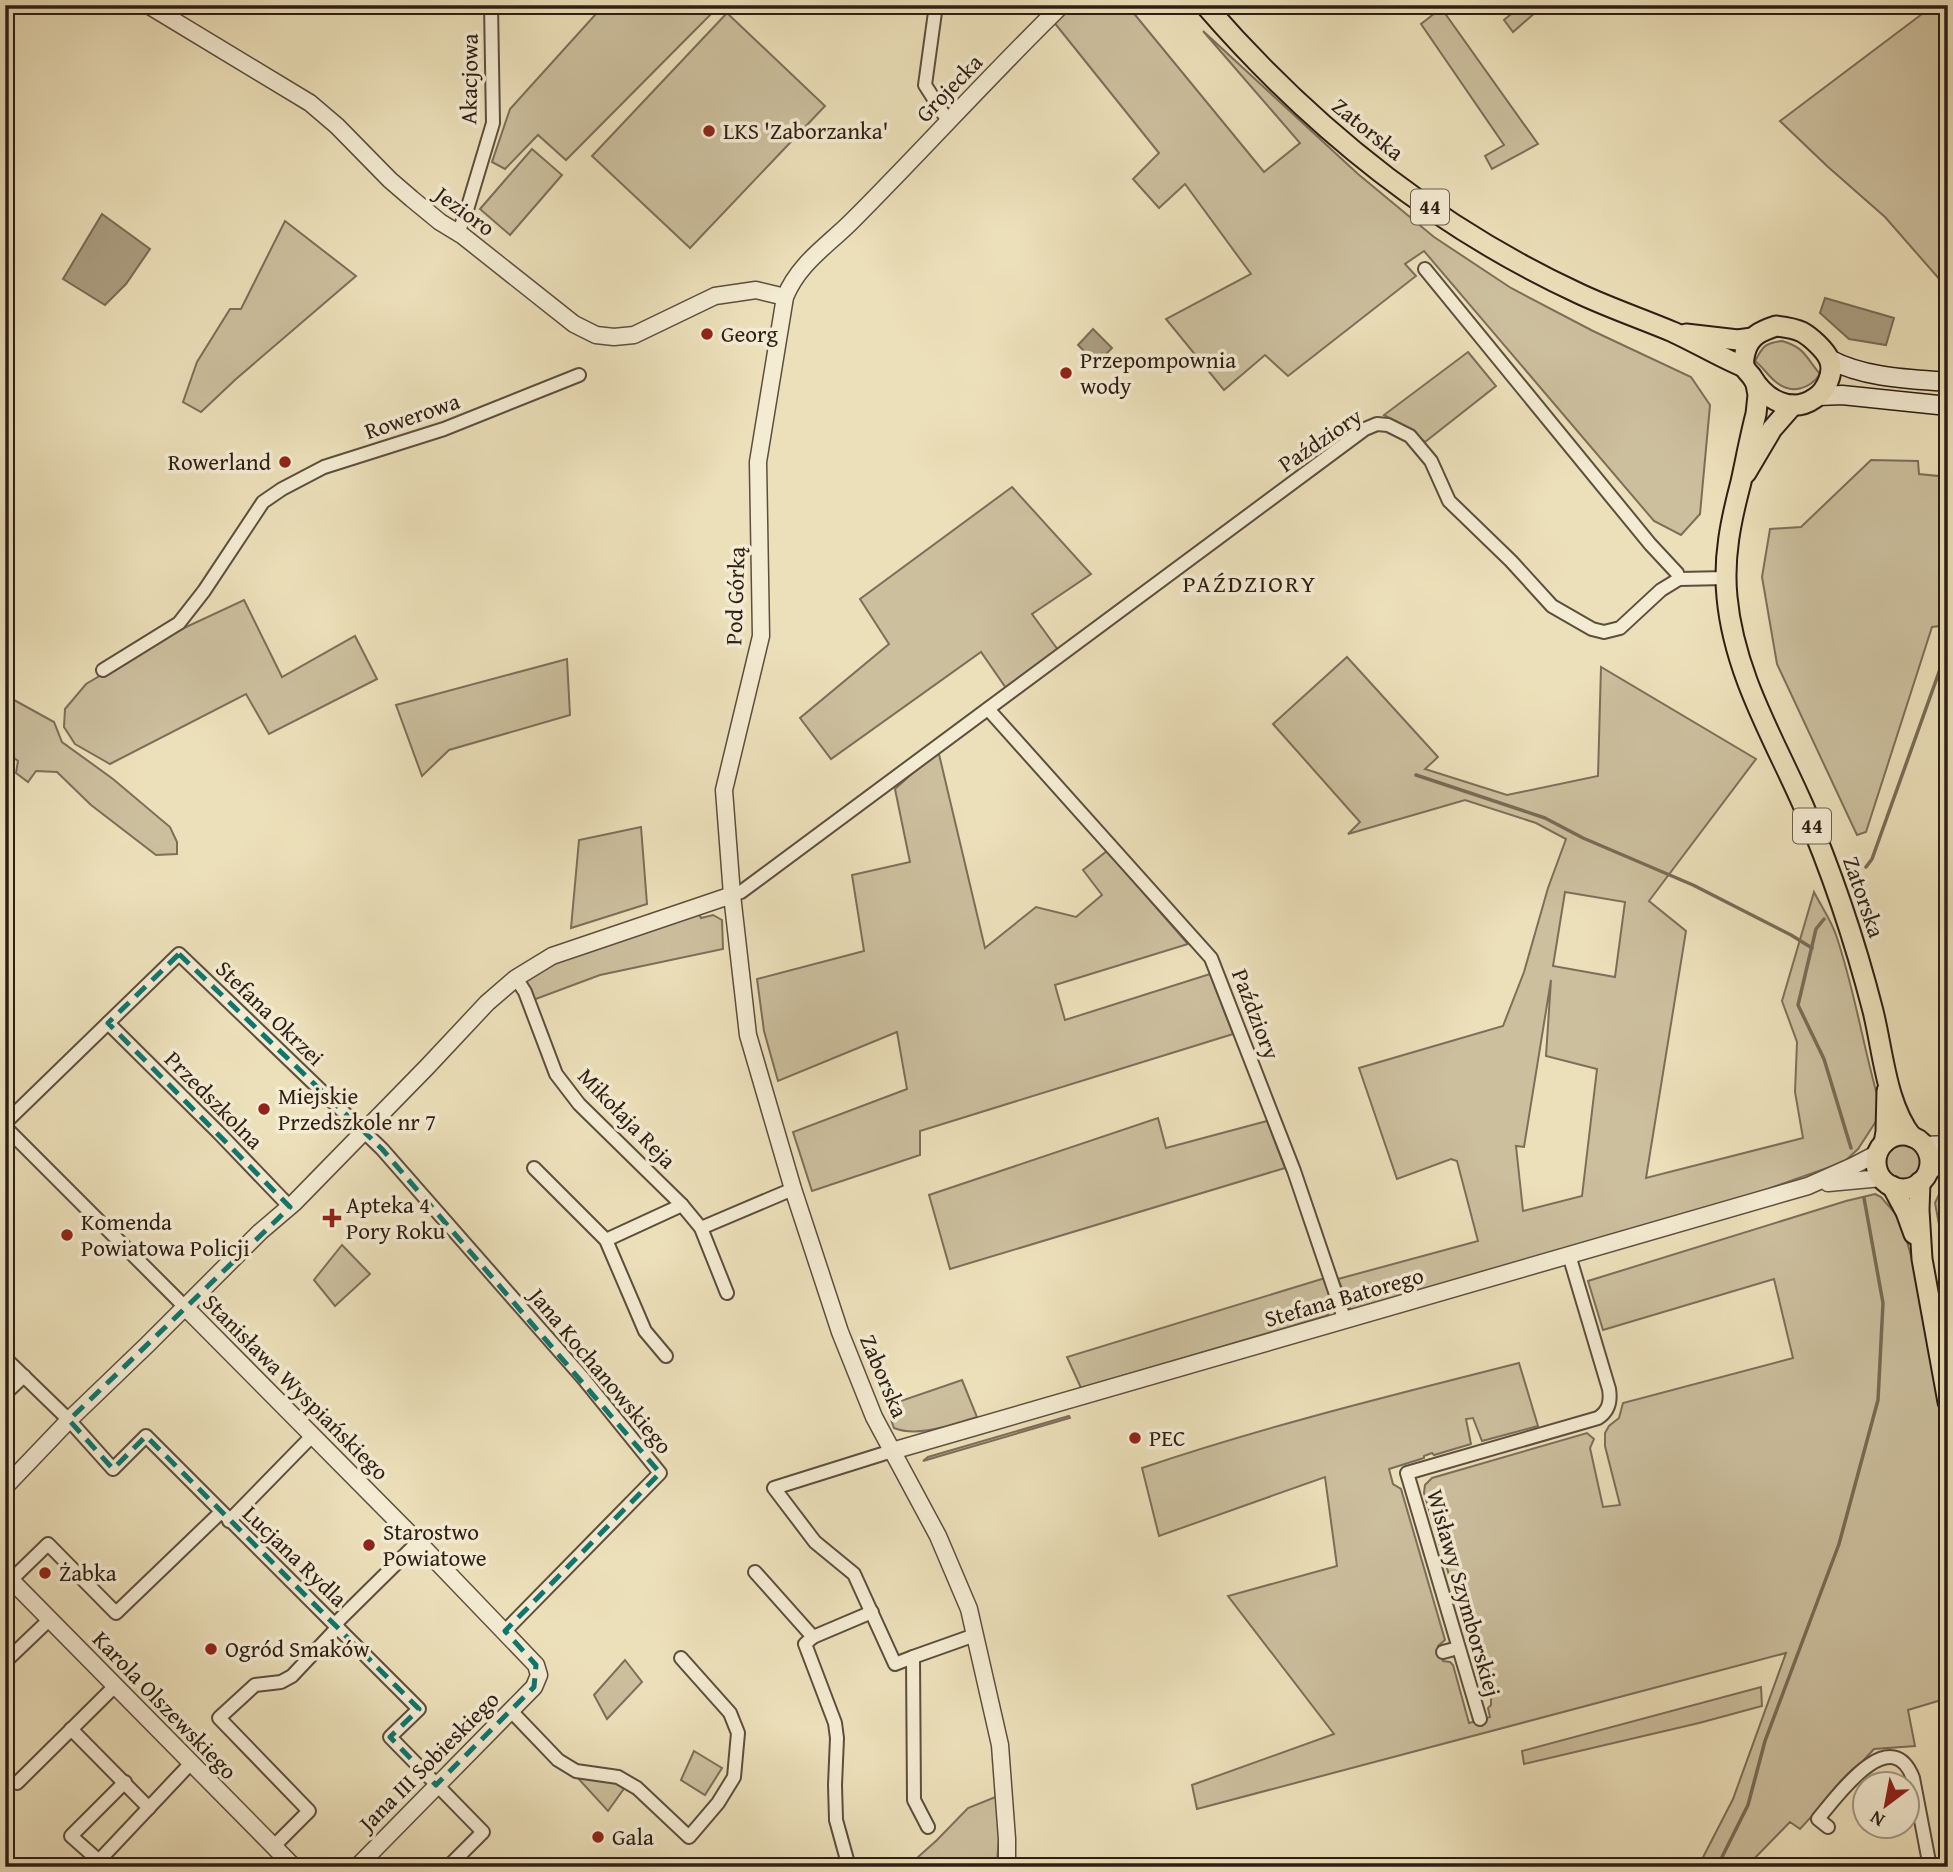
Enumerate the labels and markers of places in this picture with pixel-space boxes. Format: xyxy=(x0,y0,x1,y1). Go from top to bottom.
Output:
place label: LKS 'Zaborzanka' xyxy=(723,114,889,147)
marker: LKS 'Zaborzanka' xyxy=(701,123,717,139)
place label: Georg xyxy=(721,317,779,350)
marker: Georg xyxy=(699,326,715,342)
place label: Przepompownia wody xyxy=(1080,343,1236,402)
marker: Przepompownia wody xyxy=(1058,365,1074,381)
place label: Rowerland xyxy=(168,445,272,478)
marker: Rowerland xyxy=(277,454,293,470)
place label: Miejskie Przedszkole nr 7 xyxy=(278,1079,436,1138)
marker: Miejskie Przedszkole nr 7 xyxy=(256,1101,272,1117)
place label: Apteka 4 Pory Roku xyxy=(346,1188,446,1247)
place label: Komenda Powiatowa Policji xyxy=(81,1205,250,1264)
marker: Apteka 4 Pory Roku xyxy=(324,1210,340,1226)
marker: Komenda Powiatowa Policji xyxy=(59,1227,75,1243)
place label: PEC xyxy=(1149,1421,1186,1454)
marker: PEC xyxy=(1127,1430,1143,1446)
place label: Starostwo Powiatowe xyxy=(383,1515,487,1574)
marker: Starostwo Powiatowe xyxy=(361,1537,377,1553)
place label: Żabka xyxy=(59,1556,117,1589)
marker: Żabka xyxy=(37,1565,53,1581)
place label: Ogród Smaków xyxy=(225,1632,370,1665)
marker: Ogród Smaków xyxy=(203,1641,219,1657)
place label: Gala xyxy=(612,1820,654,1853)
marker: Gala xyxy=(590,1829,606,1845)

